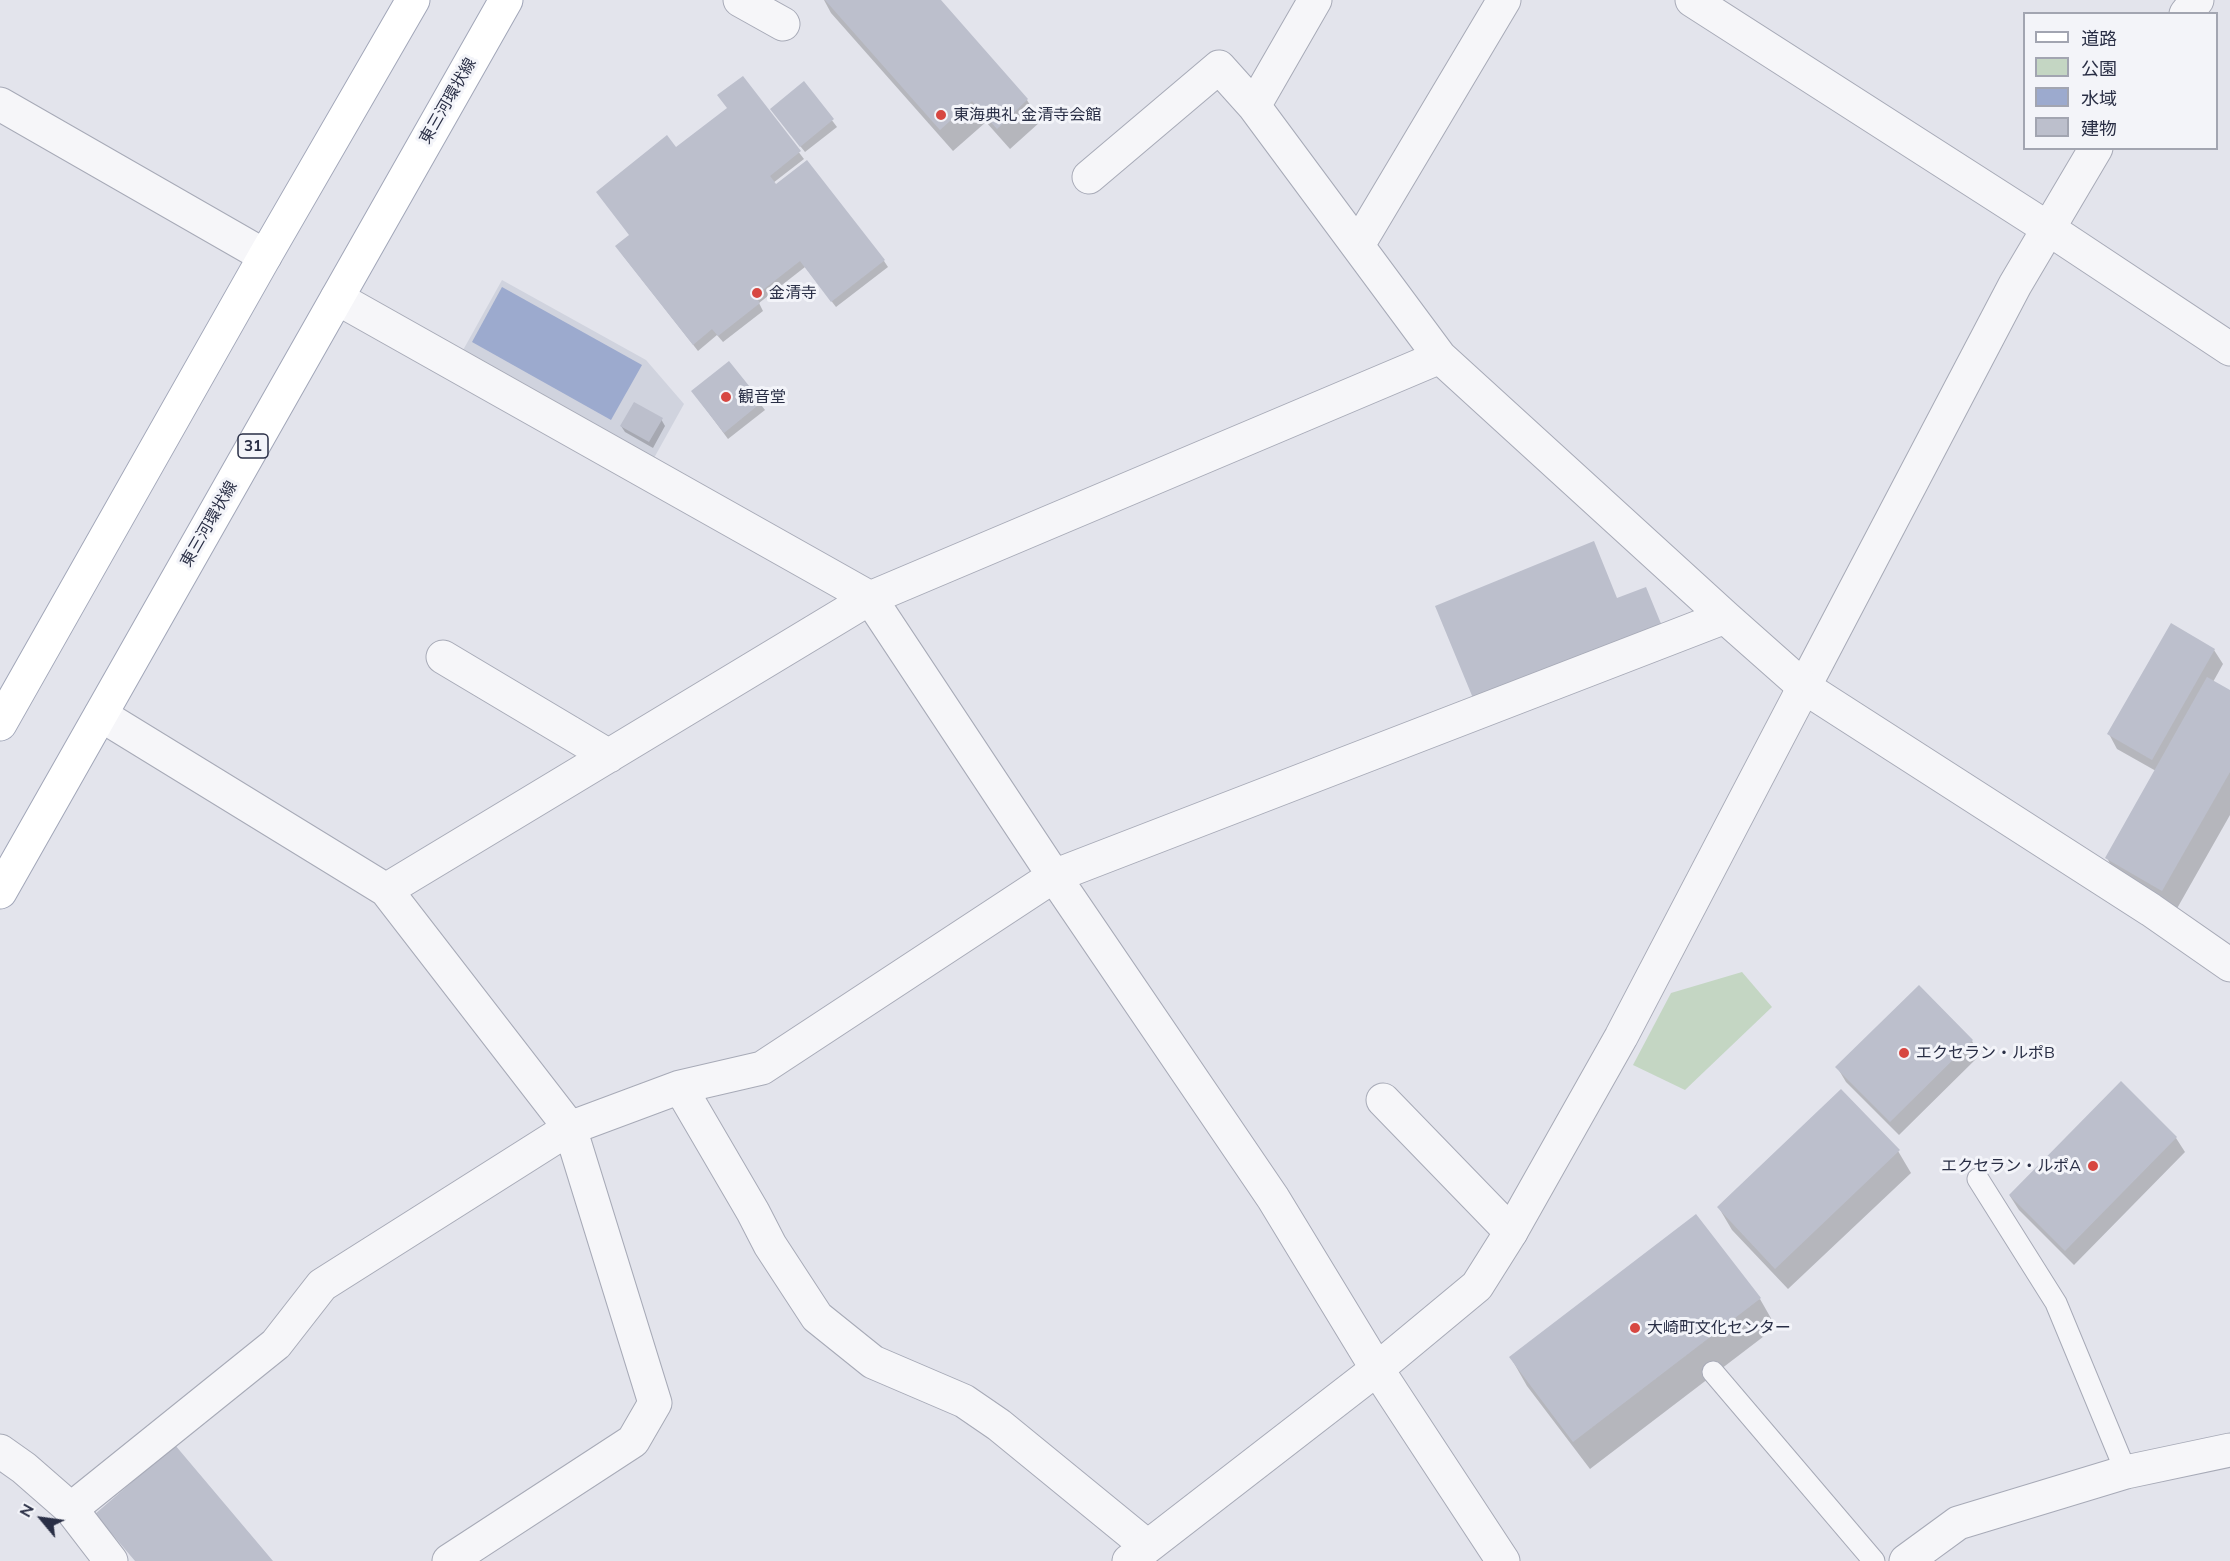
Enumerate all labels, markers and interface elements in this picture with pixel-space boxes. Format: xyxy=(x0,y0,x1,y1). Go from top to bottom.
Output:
legend xyxy=(2023,12,2218,150)
text: 道路 xyxy=(2081,27,2117,50)
street label: 東三河環状線 xyxy=(416,55,480,147)
text: 公園 xyxy=(2081,57,2117,80)
text: 水域 xyxy=(2081,87,2117,110)
place label: 東海典礼 金清寺会館 xyxy=(953,105,1101,125)
marker: 東海典礼 金清寺会館 xyxy=(934,108,948,122)
text: 建物 xyxy=(2081,117,2117,140)
place label: 金清寺 xyxy=(769,283,817,303)
marker: 金清寺 xyxy=(750,286,764,300)
place label: 観音堂 xyxy=(738,387,786,407)
marker: 観音堂 xyxy=(719,390,733,404)
road number: 31 xyxy=(238,434,268,458)
street label: 東三河環状線 xyxy=(177,478,241,570)
place label: エクセラン・ルポB xyxy=(1916,1043,2055,1063)
marker: エクセラン・ルポB xyxy=(1897,1046,1911,1060)
place label: エクセラン・ルポA xyxy=(1941,1156,2081,1176)
marker: エクセラン・ルポA xyxy=(2086,1159,2100,1173)
place label: 大崎町文化センター xyxy=(1647,1318,1791,1338)
marker: 大崎町文化センター xyxy=(1628,1321,1642,1335)
north arrow xyxy=(12,1489,72,1549)
text: N xyxy=(15,1500,38,1520)

